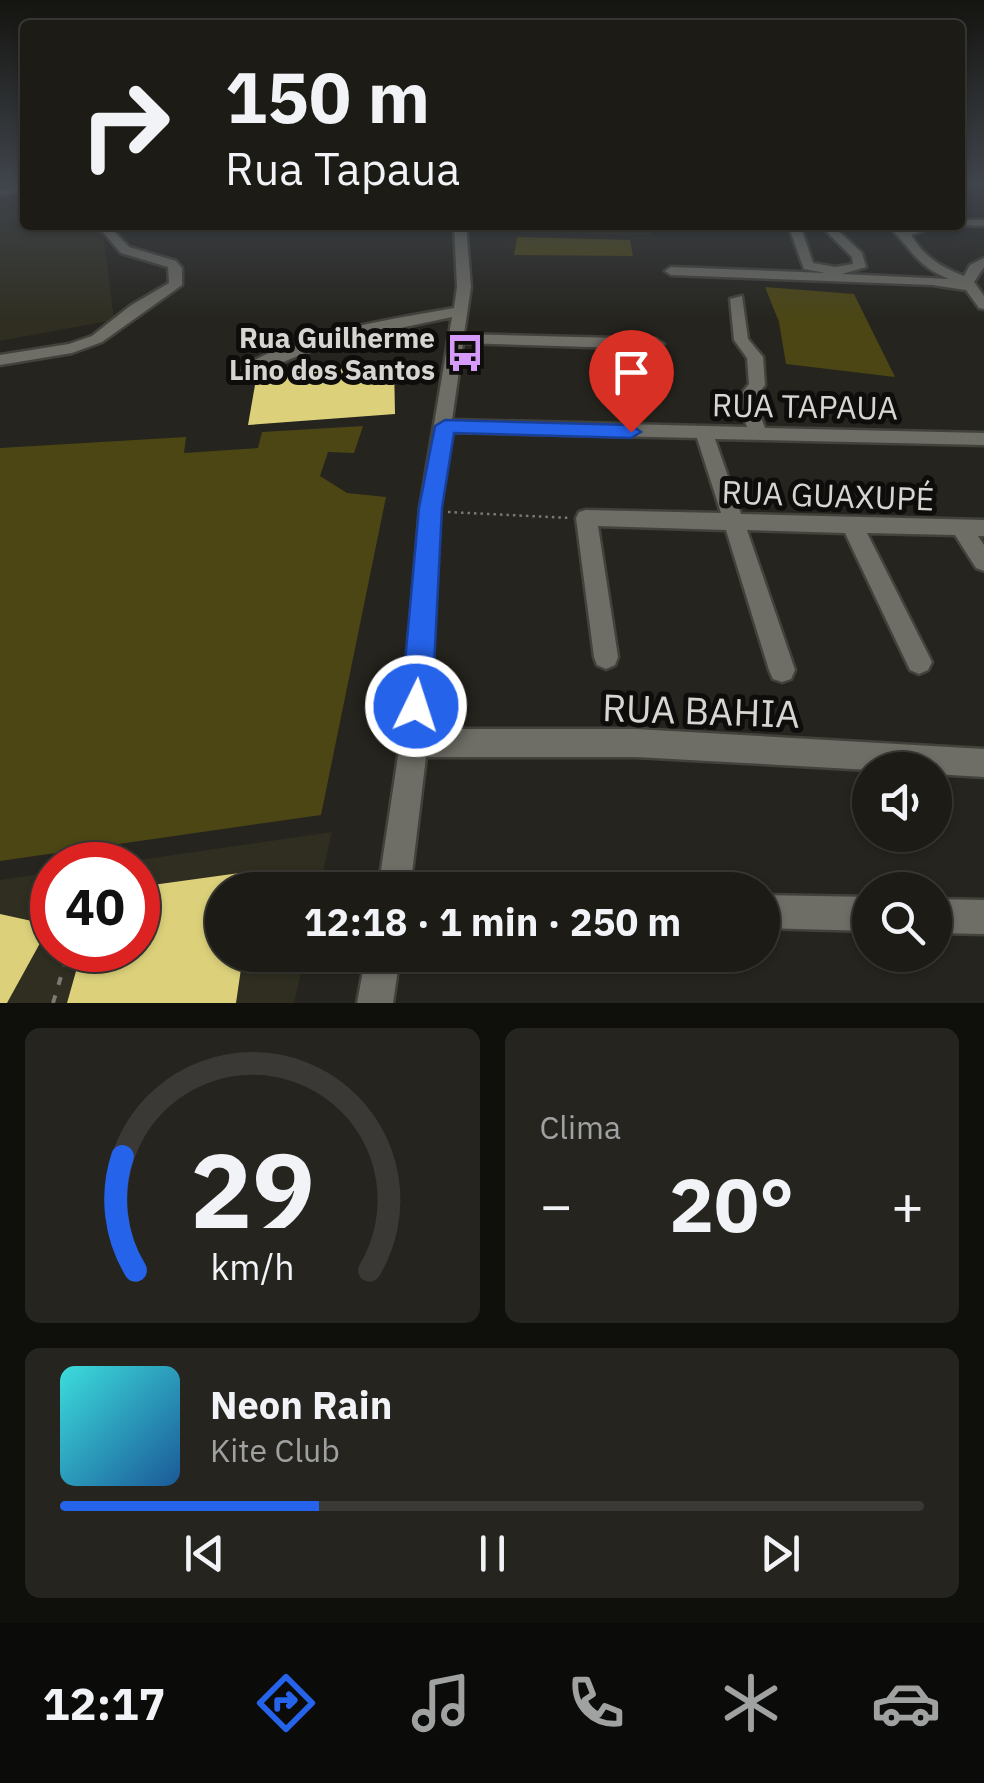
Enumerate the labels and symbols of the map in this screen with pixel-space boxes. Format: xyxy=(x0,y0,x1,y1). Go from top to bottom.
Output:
place label: Rua Guilherme Lino dos Santos xyxy=(229,319,435,388)
pin xyxy=(589,330,674,433)
bus stop icon: Rua Guilherme Lino dos Santos xyxy=(444,332,486,374)
street label: RUA TAPAUA xyxy=(712,383,898,429)
street label: RUA GUAXUPÉ xyxy=(721,470,935,520)
position arrow xyxy=(364,654,468,758)
street label: RUA BAHIA xyxy=(601,682,801,738)
speed limit sign: 40 xyxy=(30,842,160,972)

